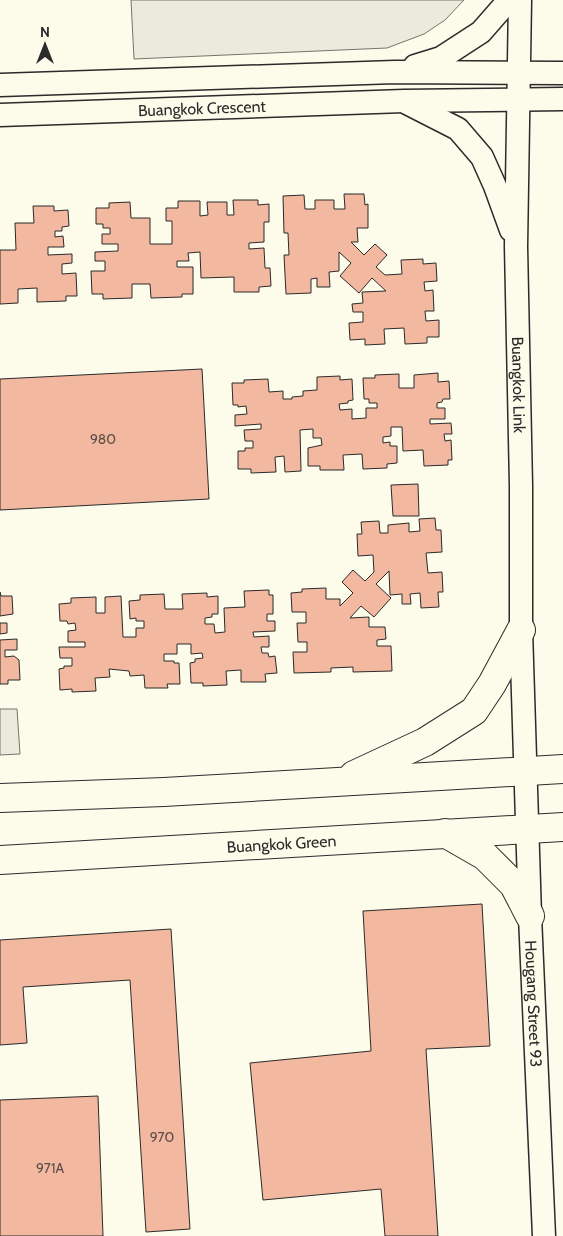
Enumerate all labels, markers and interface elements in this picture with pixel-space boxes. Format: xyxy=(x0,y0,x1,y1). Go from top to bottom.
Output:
north arrow xyxy=(20,20,70,70)
text: N xyxy=(40,23,50,41)
street label: Buangkok Crescent xyxy=(138,96,267,120)
street label: Buangkok Link xyxy=(508,337,529,434)
house number: 980 xyxy=(90,430,116,448)
street label: Buangkok Green xyxy=(226,831,337,856)
street label: Hougang Street 93 xyxy=(522,940,546,1068)
house number: 970 xyxy=(150,1128,175,1146)
house number: 971A xyxy=(36,1159,64,1177)

